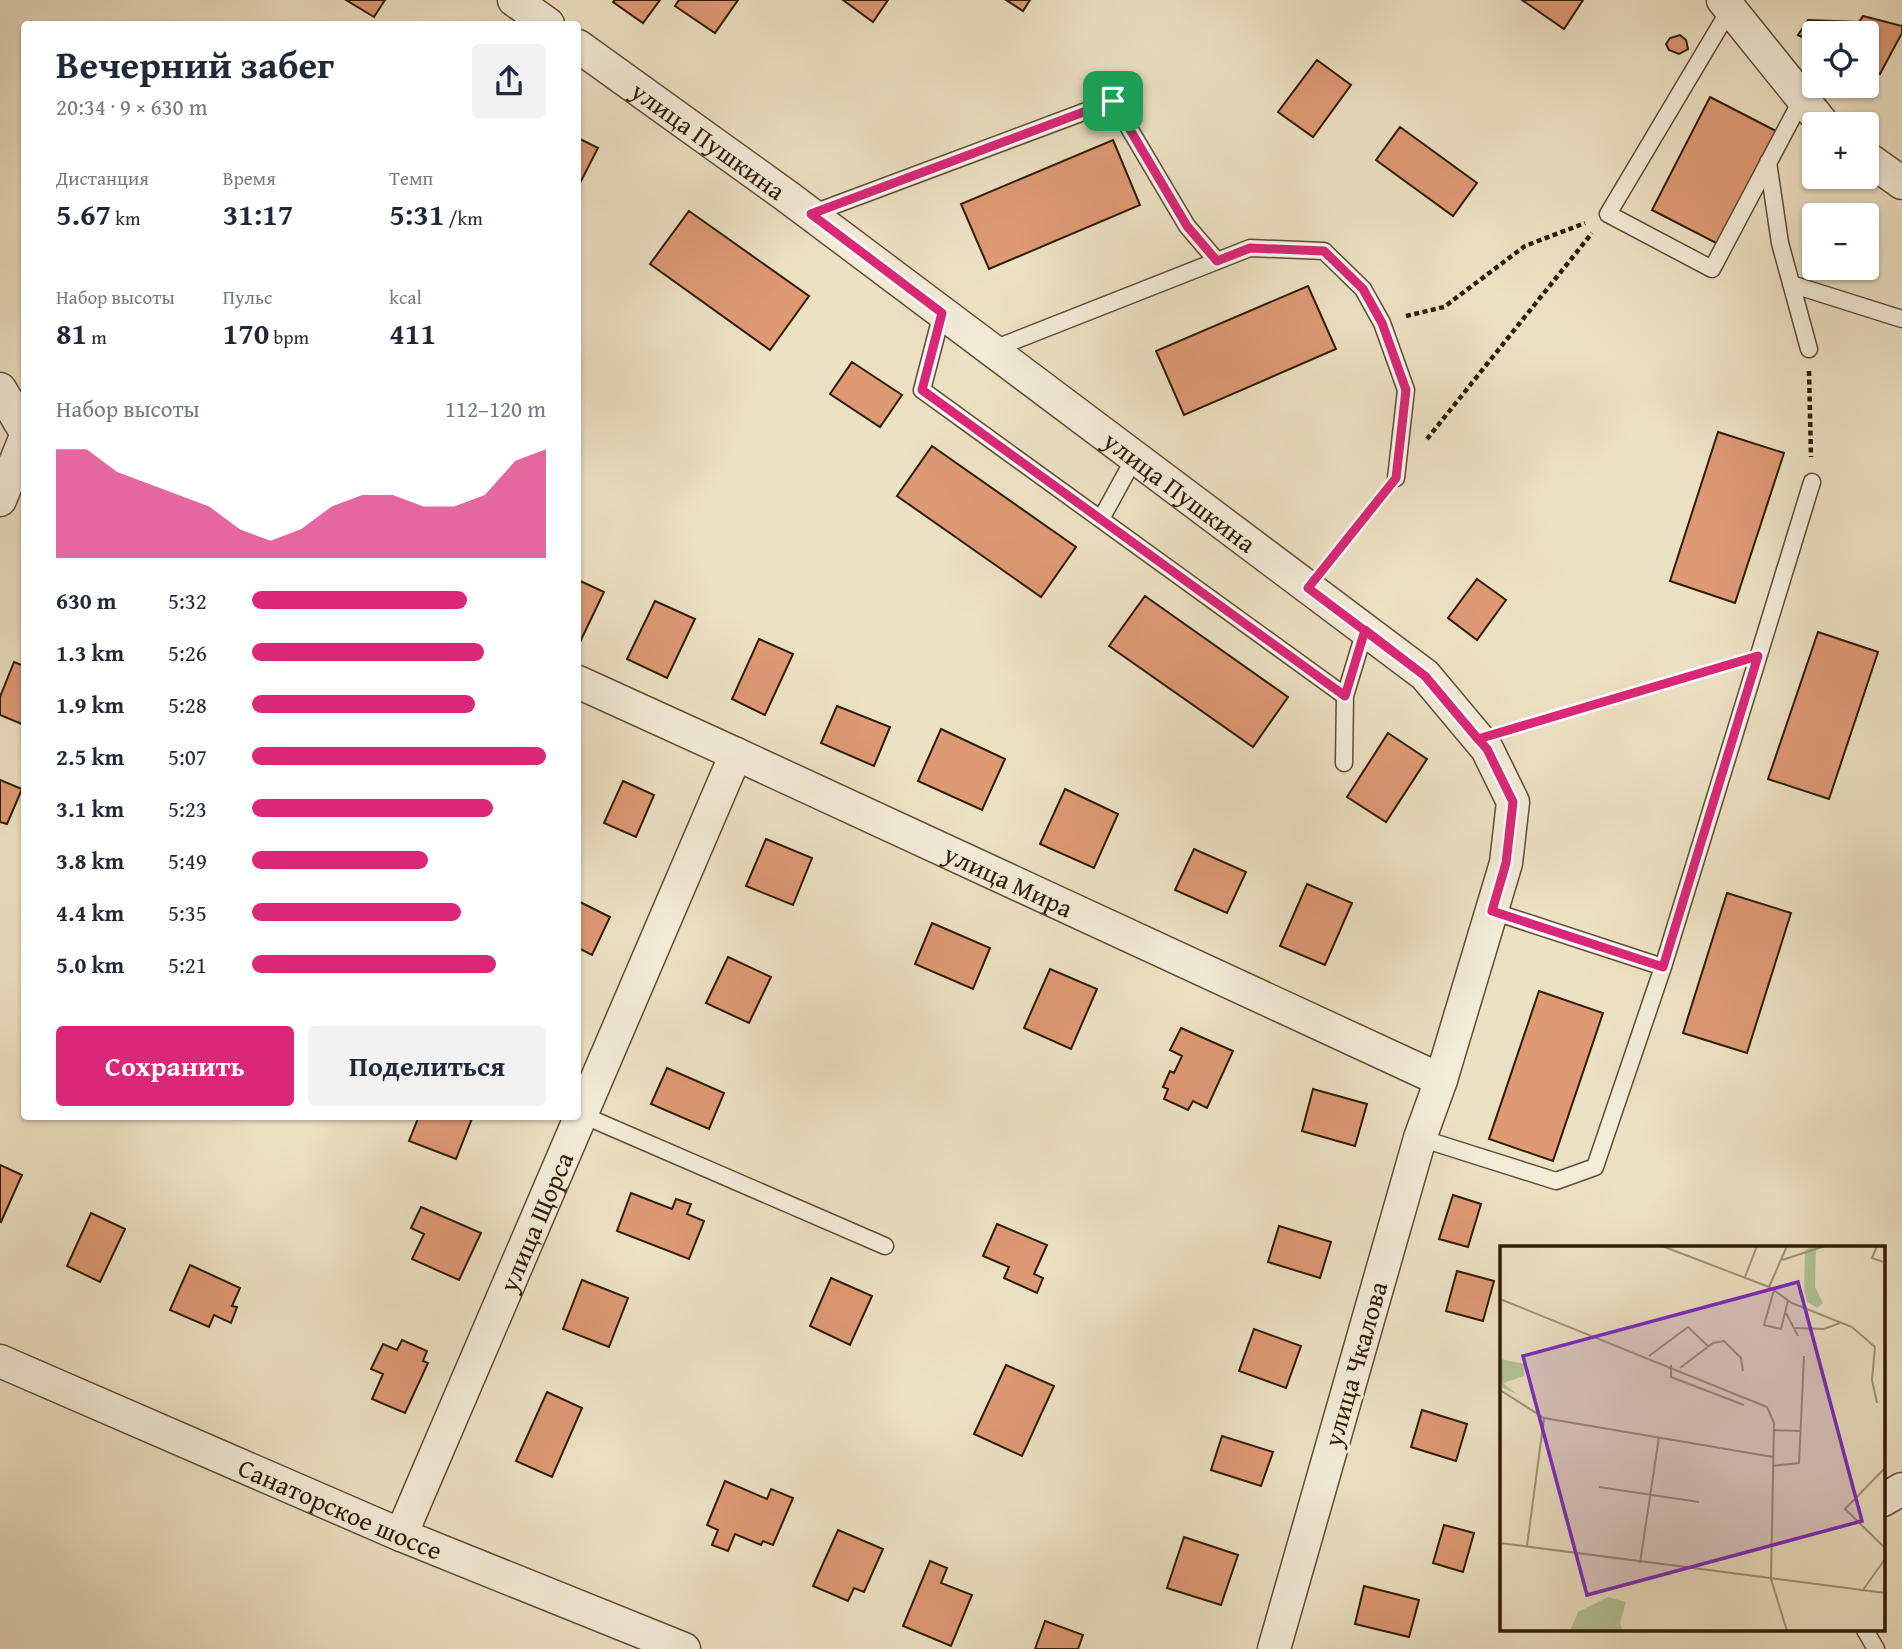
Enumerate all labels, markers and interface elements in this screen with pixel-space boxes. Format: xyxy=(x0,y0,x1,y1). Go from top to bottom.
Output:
map controls xyxy=(1802,21,1879,280)
button: locate xyxy=(1802,21,1879,98)
text: Вечерний забег xyxy=(56,36,334,92)
button: share xyxy=(472,44,546,118)
street label: улица Пушкина xyxy=(623,70,795,209)
pin xyxy=(1083,71,1143,131)
icon: arrive xyxy=(1094,82,1132,120)
text: 20:34 · 9 × 630 m xyxy=(56,90,208,123)
button: + xyxy=(1802,112,1879,189)
text: Дистанция xyxy=(56,164,149,192)
text: Время xyxy=(223,164,276,192)
text: Темп xyxy=(389,164,433,192)
text: 5.67 xyxy=(56,192,111,236)
text: 31:17 xyxy=(223,192,293,236)
text: 5:31 xyxy=(389,192,444,236)
button: − xyxy=(1802,203,1879,280)
text: km xyxy=(111,204,140,232)
text: /km xyxy=(444,204,483,232)
text: Набор высоты xyxy=(56,283,175,311)
text: Пульс xyxy=(223,283,272,311)
text: kcal xyxy=(389,283,422,311)
text: 81 xyxy=(56,311,87,355)
text: 170 xyxy=(223,311,269,355)
text: 411 xyxy=(389,311,436,355)
text: m xyxy=(87,323,107,351)
text: bpm xyxy=(269,323,309,351)
text: Набор высоты xyxy=(56,392,200,425)
text: 112–120 m xyxy=(445,392,546,425)
street label: улица Пушкина xyxy=(1095,420,1265,562)
text: 630 m xyxy=(56,584,117,617)
text: 5:32 xyxy=(168,584,207,617)
text: 1.3 km xyxy=(56,636,124,669)
text: 5:26 xyxy=(168,636,207,669)
text: 1.9 km xyxy=(56,688,124,721)
text: 5:28 xyxy=(168,688,207,721)
text: 2.5 km xyxy=(56,740,124,773)
text: 5:07 xyxy=(168,740,207,773)
text: 3.1 km xyxy=(56,792,124,825)
text: 5:23 xyxy=(168,792,207,825)
street label: улица Мира xyxy=(937,833,1080,927)
text: 3.8 km xyxy=(56,844,124,877)
text: 5:49 xyxy=(168,844,207,877)
text: 4.4 km xyxy=(56,896,124,929)
text: 5:35 xyxy=(168,896,207,929)
text: 5.0 km xyxy=(56,948,124,981)
text: 5:21 xyxy=(168,948,207,981)
button: Сохранить xyxy=(56,1026,294,1106)
button: Поделиться xyxy=(308,1026,546,1106)
street label: улица Щорса xyxy=(488,1145,583,1299)
inset map xyxy=(1500,1246,1884,1632)
street label: улица Чкалова xyxy=(1312,1276,1397,1452)
street label: Санаторское шоссе xyxy=(232,1447,448,1569)

